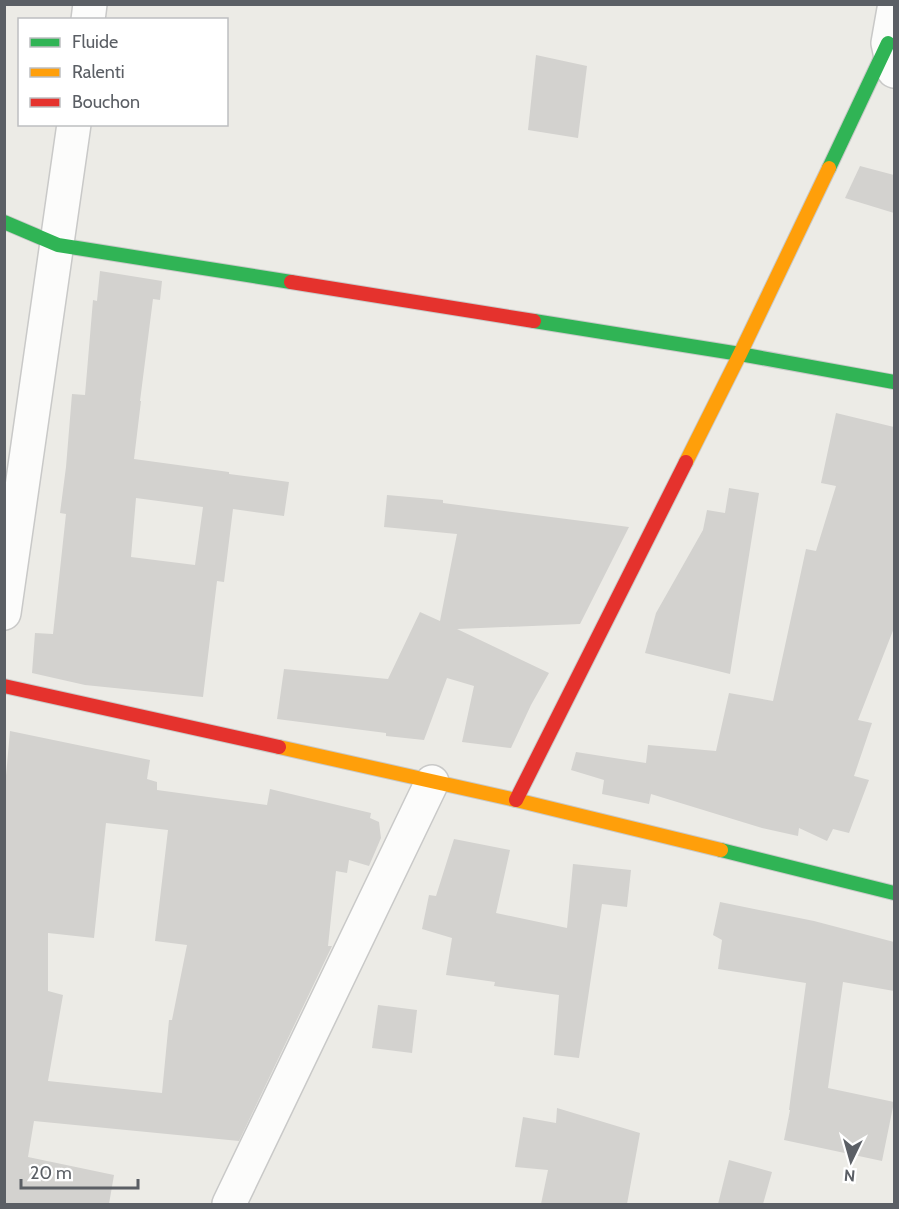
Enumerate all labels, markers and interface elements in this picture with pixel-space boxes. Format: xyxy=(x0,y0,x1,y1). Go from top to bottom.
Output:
legend xyxy=(18,18,228,126)
text: Fluide xyxy=(72,31,118,53)
text: Ralenti xyxy=(72,61,125,83)
text: Bouchon xyxy=(72,91,140,113)
north arrow xyxy=(821,1131,881,1191)
scale bar xyxy=(21,1152,138,1190)
text: 20 m xyxy=(30,1162,72,1184)
text: N xyxy=(843,1165,856,1185)

